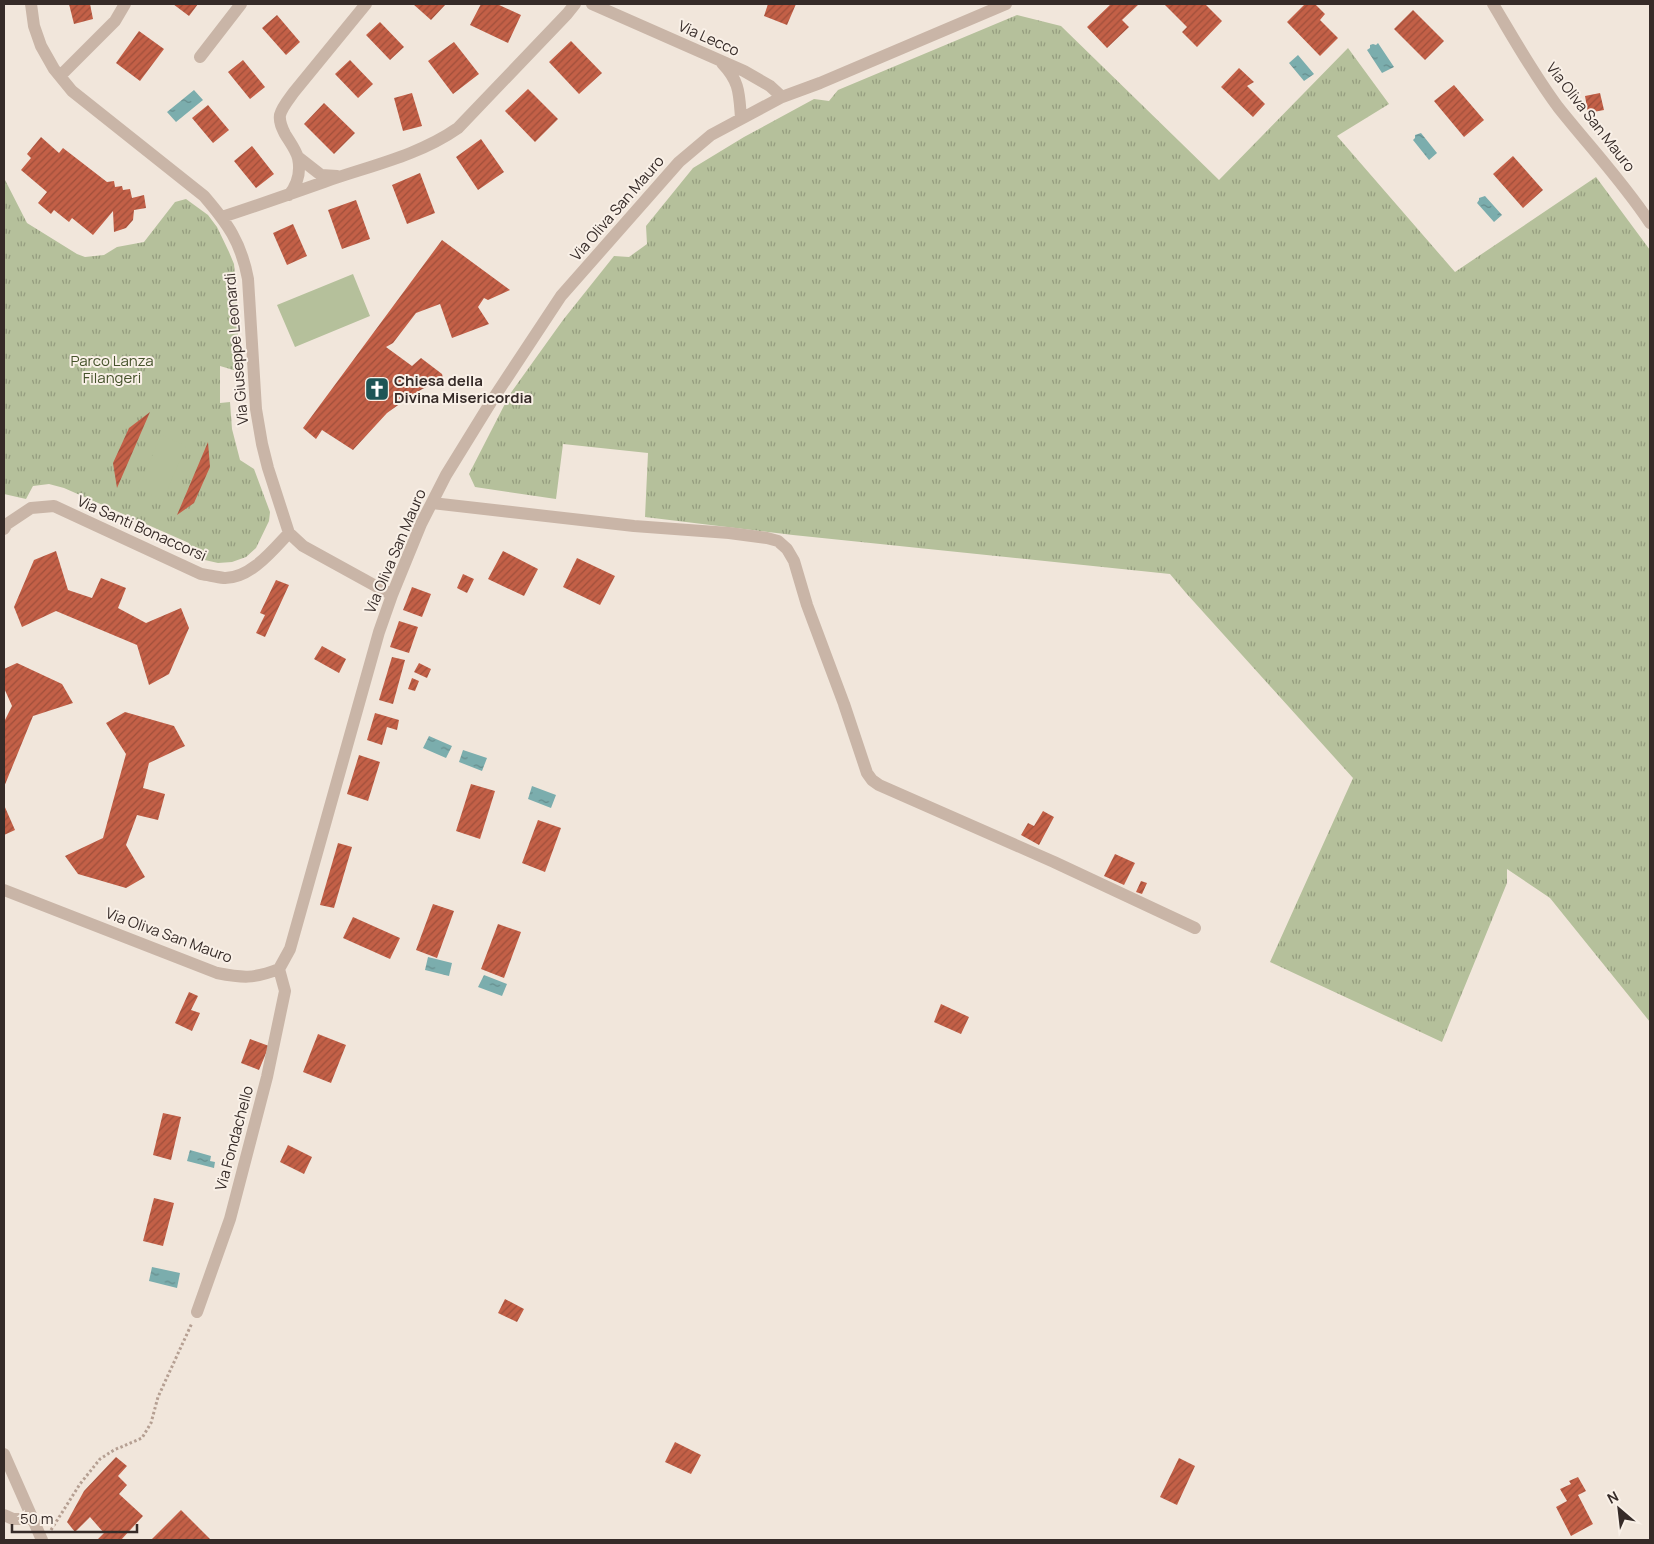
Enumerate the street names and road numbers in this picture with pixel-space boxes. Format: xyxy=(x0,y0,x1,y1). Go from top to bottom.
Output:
street label: Via Lecco xyxy=(675,15,743,61)
street label: Via Oliva San Mauro xyxy=(1542,58,1640,176)
street label: Via Oliva San Mauro xyxy=(565,151,669,265)
street label: Via Giuseppe Leonardi xyxy=(219,272,253,426)
street label: Via Oliva San Mauro xyxy=(359,485,431,617)
street label: Via Santi Bonaccorsi xyxy=(74,490,210,566)
street label: Via Oliva San Mauro xyxy=(103,902,235,968)
street label: Via Fondachello xyxy=(210,1083,258,1193)

